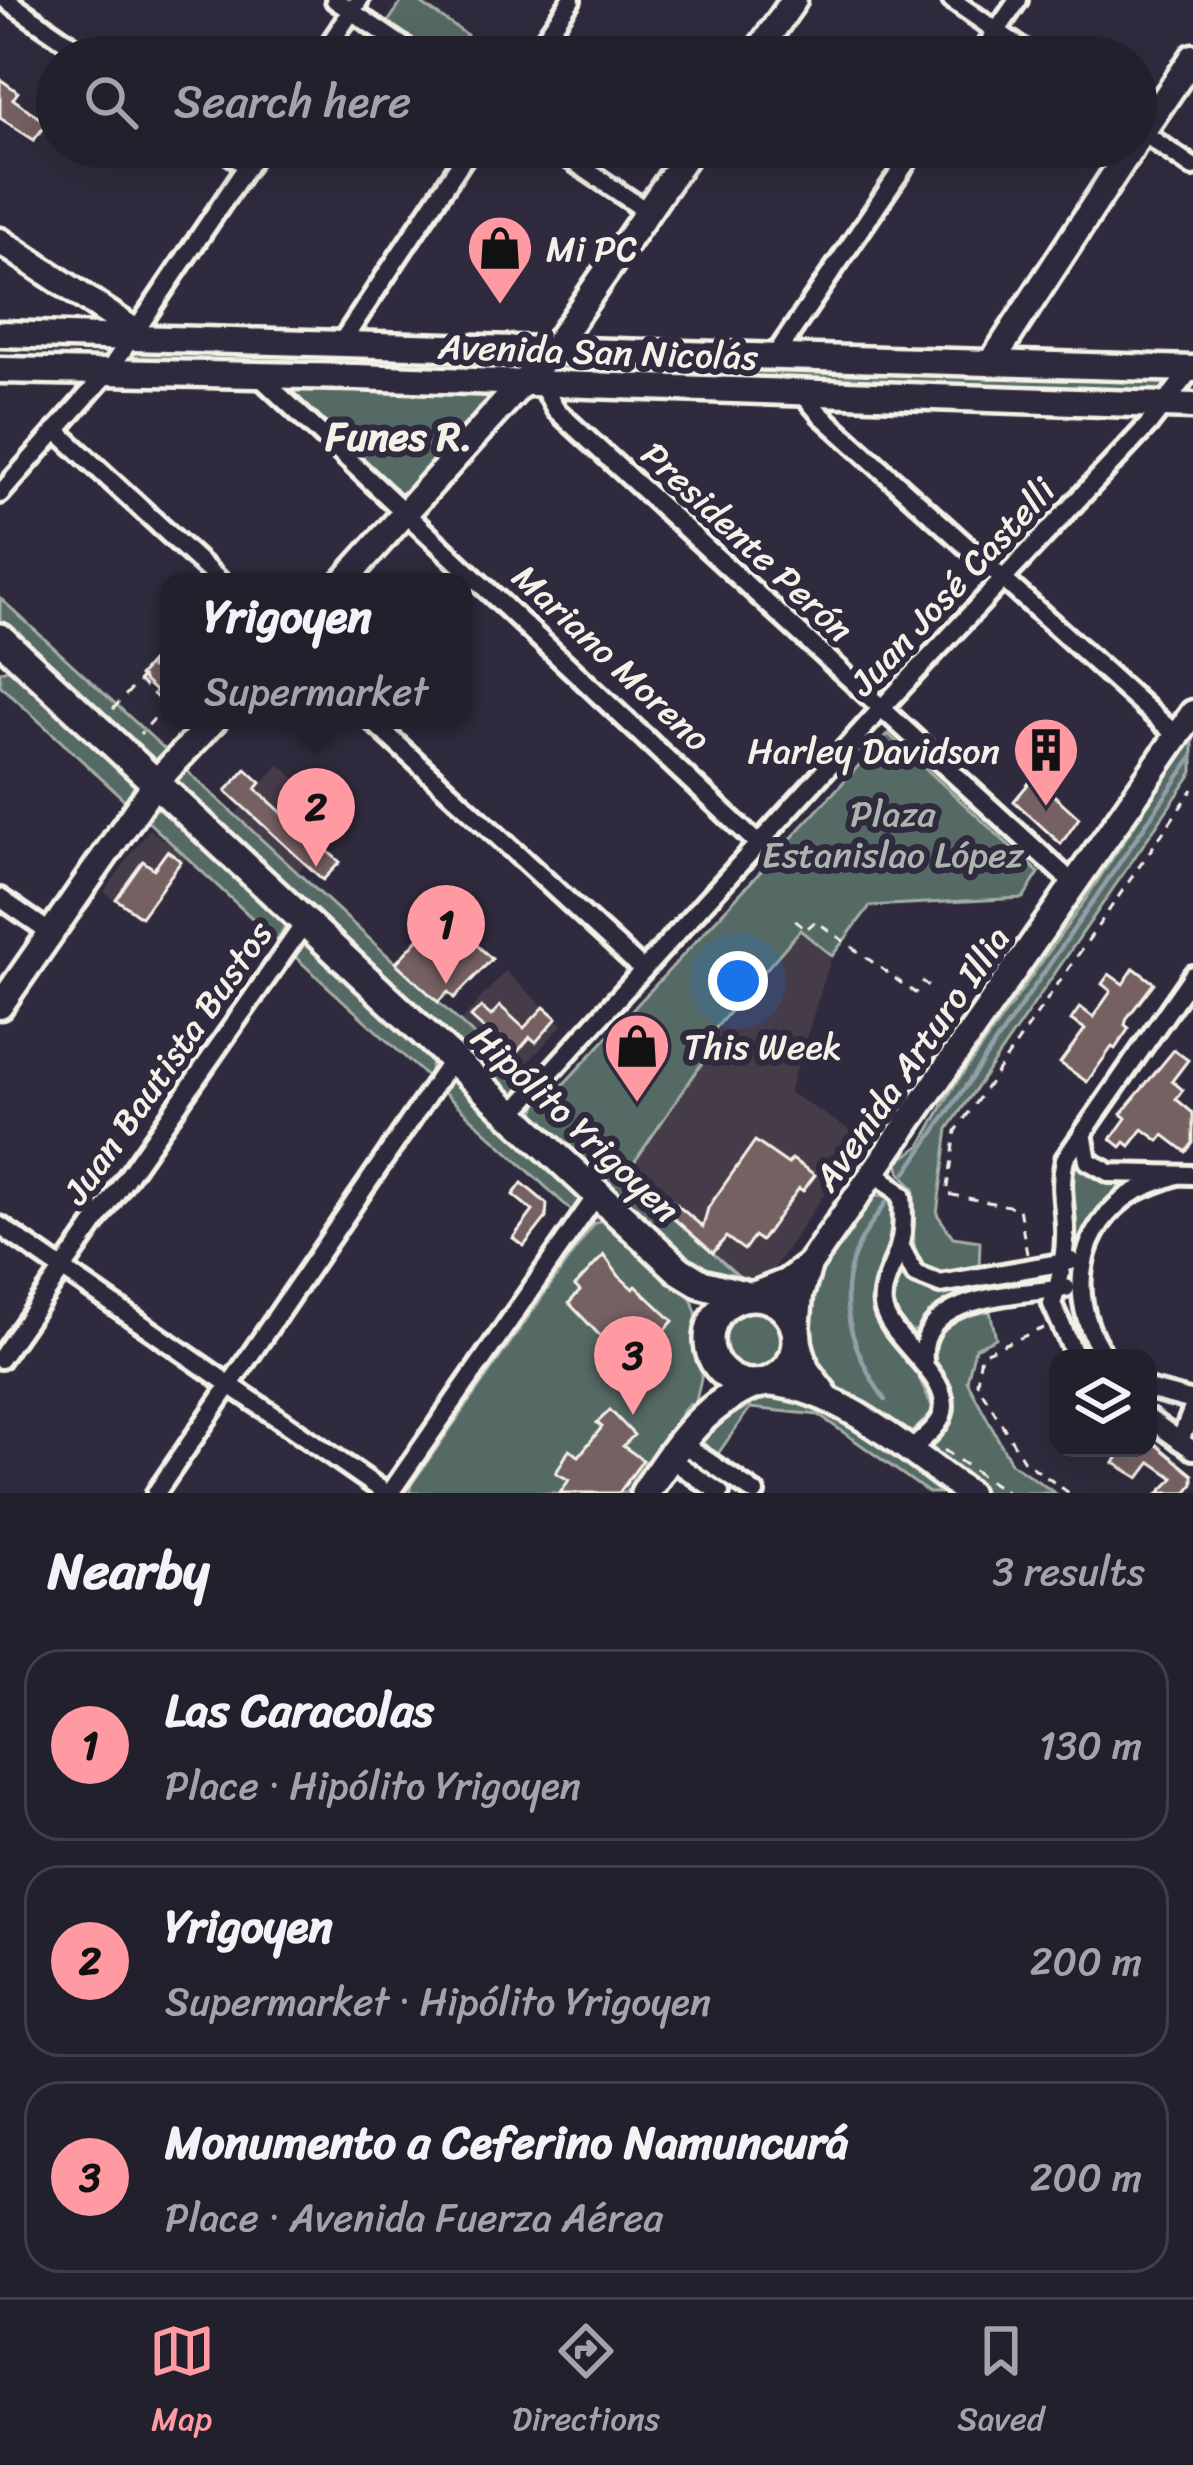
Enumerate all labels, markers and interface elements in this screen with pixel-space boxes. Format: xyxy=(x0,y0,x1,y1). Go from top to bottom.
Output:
search box xyxy=(36,36,1157,168)
text: Search here xyxy=(174,62,411,142)
icon: search xyxy=(78,69,144,135)
shop icon: Mi PC xyxy=(465,213,535,307)
place label: Mi PC xyxy=(546,217,637,281)
street label: Avenida San Nicolás xyxy=(436,314,759,390)
district label: Funes R. xyxy=(325,402,472,471)
street label: Presidente Perón xyxy=(625,425,869,658)
street label: Juan José Castelli xyxy=(832,461,1073,713)
street label: Mariano Moreno xyxy=(496,547,726,768)
popup xyxy=(160,573,472,729)
text: Yrigoyen xyxy=(204,577,372,657)
text: Supermarket xyxy=(204,657,428,726)
building icon: Harley Davidson xyxy=(1011,715,1081,809)
place label: Harley Davidson xyxy=(747,719,1000,783)
pin: 2 xyxy=(277,768,355,867)
park label: Plaza Estanislao López xyxy=(762,782,1025,887)
pin: 1 xyxy=(407,885,485,984)
street label: Juan Bautista Bustos xyxy=(44,907,290,1220)
street label: Avenida Arturo Illia xyxy=(795,912,1028,1206)
your location xyxy=(708,951,768,1011)
street label: Hipólito Yrigoyen xyxy=(455,1009,695,1239)
shop icon: This Week xyxy=(602,1011,672,1105)
place label: This Week xyxy=(684,1015,842,1079)
pin: 3 xyxy=(594,1316,672,1415)
map controls xyxy=(1049,1349,1157,1457)
button: layers xyxy=(1049,1349,1157,1457)
text: Nearby xyxy=(48,1526,209,1616)
text: 3 results xyxy=(992,1537,1145,1606)
text: Las Caracolas xyxy=(165,1671,434,1751)
text: 1 xyxy=(82,1711,98,1780)
text: 130 m xyxy=(1039,1711,1142,1780)
text: Place · Hipólito Yrigoyen xyxy=(165,1751,581,1820)
text: Yrigoyen xyxy=(165,1887,333,1967)
text: 2 xyxy=(79,1927,101,1996)
text: 200 m xyxy=(1030,1927,1142,1996)
text: Supermarket · Hipólito Yrigoyen xyxy=(165,1967,711,2036)
text: Monumento a Ceferino Namuncurá xyxy=(165,2103,849,2183)
text: 3 xyxy=(79,2143,101,2212)
text: 200 m xyxy=(1030,2143,1142,2212)
text: Place · Avenida Fuerza Aérea xyxy=(165,2183,663,2252)
tab: Map xyxy=(149,2318,215,2448)
tab: Directions xyxy=(512,2318,660,2448)
tab: Saved xyxy=(957,2318,1044,2448)

